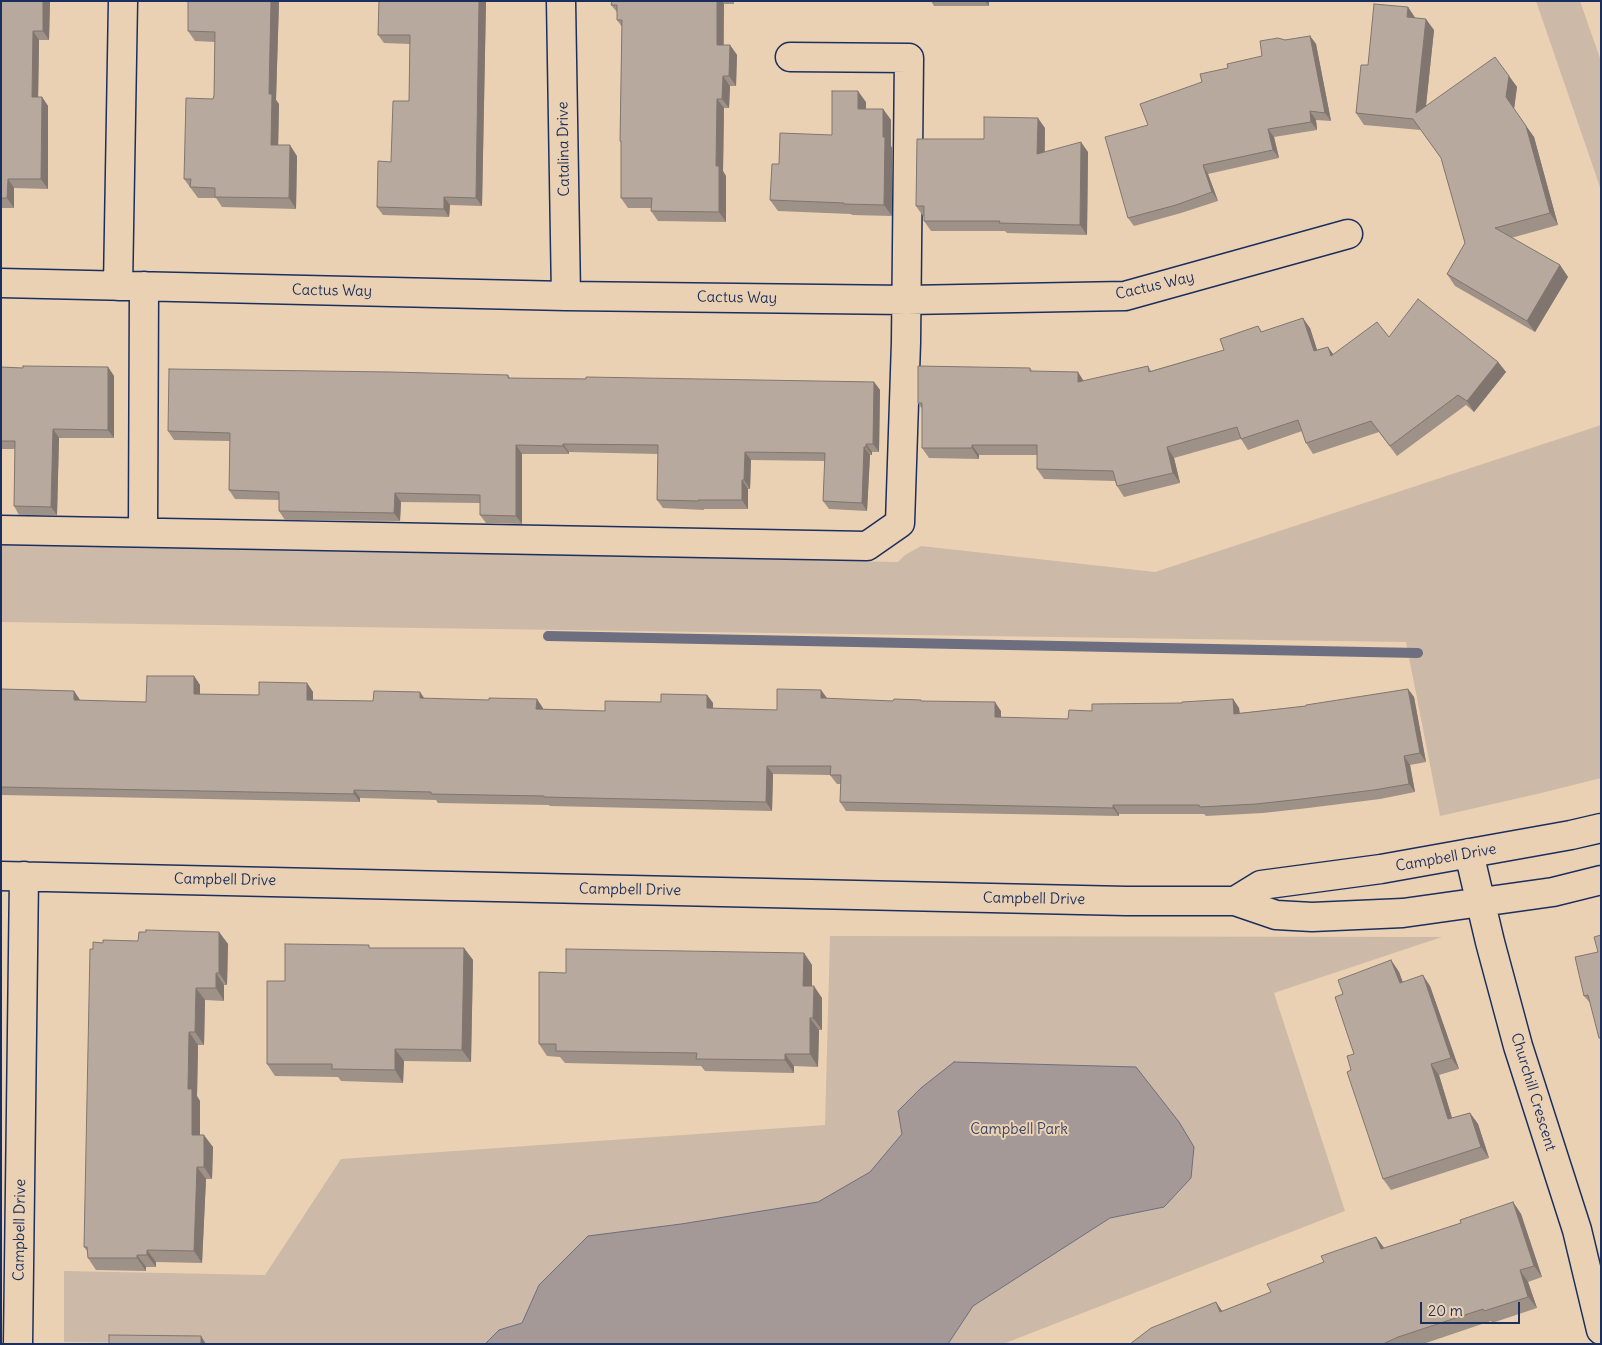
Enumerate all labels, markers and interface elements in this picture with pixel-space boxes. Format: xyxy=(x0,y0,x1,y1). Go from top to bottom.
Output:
street label: Catalina Drive xyxy=(554,101,574,197)
street label: Cactus Way xyxy=(1114,268,1196,304)
street label: Cactus Way xyxy=(292,281,372,301)
street label: Cactus Way xyxy=(697,288,777,308)
street label: Campbell Drive xyxy=(1394,840,1498,876)
street label: Campbell Drive xyxy=(174,870,276,890)
street label: Campbell Drive xyxy=(579,880,681,900)
street label: Campbell Drive xyxy=(983,889,1085,909)
street label: Churchill Crescent xyxy=(1506,1031,1560,1153)
park label: Campbell Park xyxy=(970,1121,1068,1139)
street label: Campbell Drive xyxy=(10,1179,30,1281)
scale bar xyxy=(1422,1292,1522,1324)
text: 20 m xyxy=(1428,1301,1463,1320)

